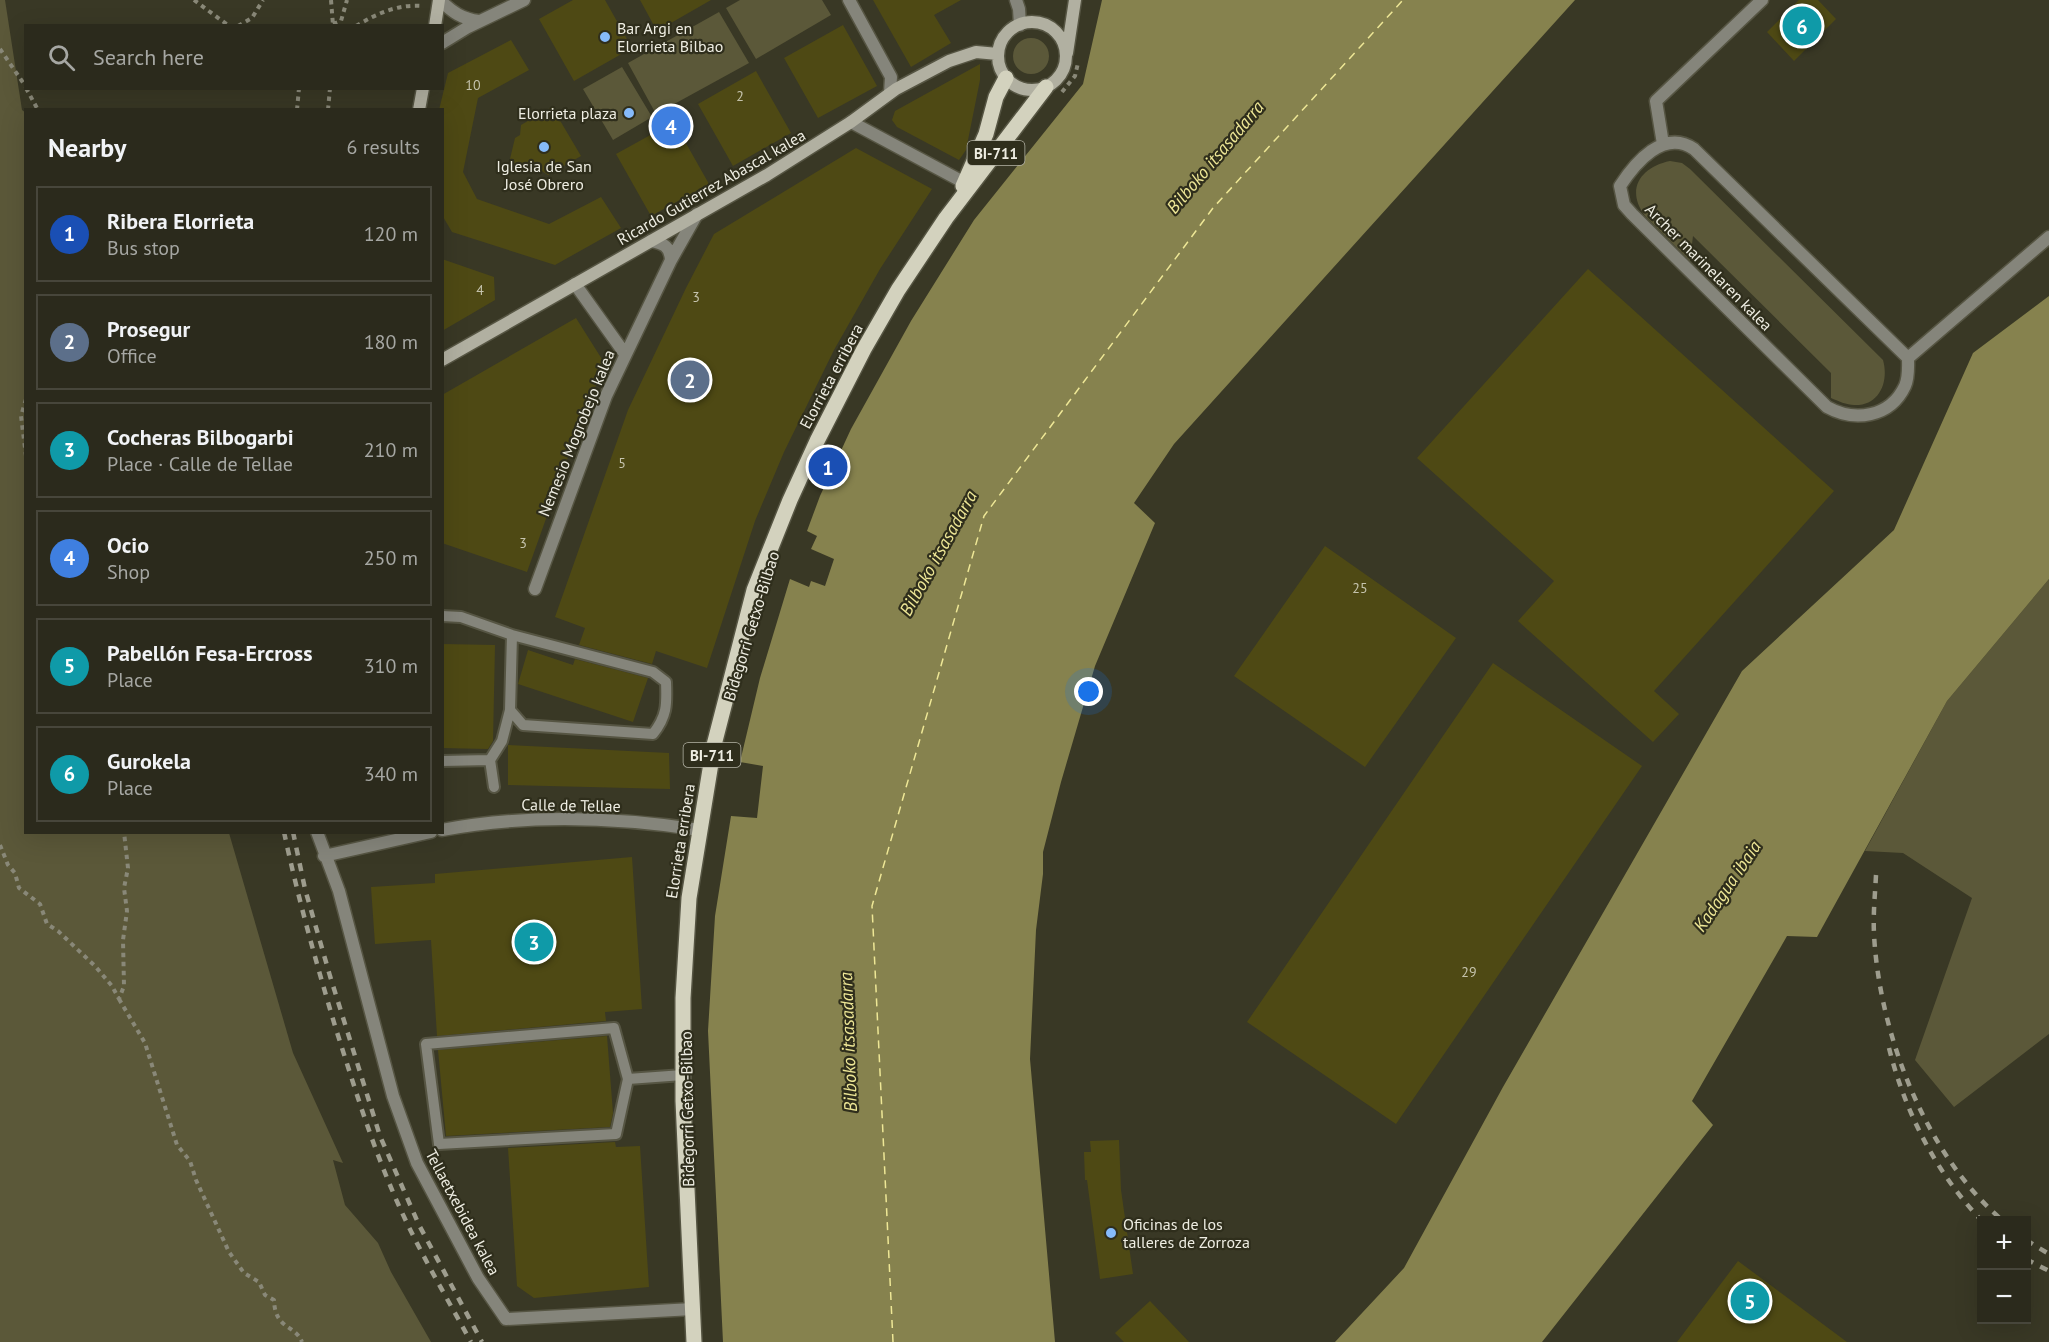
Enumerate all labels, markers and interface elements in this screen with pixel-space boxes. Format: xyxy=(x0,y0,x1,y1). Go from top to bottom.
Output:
pin: 6 xyxy=(1782,3,1822,48)
place label: Bar Argi en Elorrieta Bilbao xyxy=(617,18,723,56)
search box xyxy=(24,24,444,90)
marker: Bar Argi en Elorrieta Bilbao xyxy=(598,30,612,44)
icon: search xyxy=(45,41,78,74)
text: Search here xyxy=(93,43,204,71)
house number: 10 xyxy=(465,76,481,94)
house number: 2 xyxy=(736,87,744,105)
water label: Bilboko itsasadarra xyxy=(1161,96,1269,218)
place label: Elorrieta plaza xyxy=(518,103,617,123)
pin: 4 xyxy=(652,104,690,148)
marker: Elorrieta plaza xyxy=(622,106,636,120)
street label: Ricardo Gutierrez Abascal kalea xyxy=(613,125,809,249)
text: Nearby xyxy=(48,131,126,164)
text: 6 results xyxy=(347,134,420,160)
marker: Iglesia de San José Obrero xyxy=(537,140,551,154)
road number: BI-711 xyxy=(968,141,1024,165)
place label: Iglesia de San José Obrero xyxy=(496,156,592,194)
street label: Archer marinelaren kalea xyxy=(1641,199,1777,335)
text: Ribera Elorrieta xyxy=(107,207,254,235)
text: 1 xyxy=(64,221,75,247)
text: 120 m xyxy=(364,221,418,247)
text: Bus stop xyxy=(107,235,180,261)
house number: 4 xyxy=(476,281,484,299)
house number: 3 xyxy=(692,288,700,306)
text: Prosegur xyxy=(107,315,190,343)
street label: Elorrieta erribera xyxy=(795,320,867,432)
text: 2 xyxy=(64,329,75,355)
text: 180 m xyxy=(364,329,418,355)
text: Office xyxy=(107,343,157,369)
street label: Nemesio Mogrobejo kalea xyxy=(533,347,619,519)
pin: 2 xyxy=(670,358,710,403)
text: Cocheras Bilbogarbi xyxy=(107,423,294,451)
text: 3 xyxy=(64,437,75,463)
text: 210 m xyxy=(364,437,418,463)
pin: 1 xyxy=(808,444,848,490)
text: Place · Calle de Tellae xyxy=(107,451,293,477)
house number: 5 xyxy=(618,454,626,472)
water label: Bilboko itsasadarra xyxy=(894,486,982,620)
text: Ocio xyxy=(107,531,149,559)
house number: 3 xyxy=(519,534,527,552)
text: 4 xyxy=(64,545,75,571)
text: 250 m xyxy=(364,545,418,571)
street label: Bidegorri Getxo-Bilbao xyxy=(719,549,783,703)
text: Shop xyxy=(107,559,150,585)
house number: 25 xyxy=(1352,579,1368,597)
text: Pabellón Fesa-Ercross xyxy=(107,639,312,667)
text: 5 xyxy=(64,653,75,679)
text: 310 m xyxy=(364,653,418,679)
text: Place xyxy=(107,667,153,693)
your location xyxy=(1074,677,1103,706)
road number: BI-711 xyxy=(684,743,740,767)
text: Gurokela xyxy=(107,747,191,775)
text: 6 xyxy=(64,761,75,787)
text: 340 m xyxy=(364,761,418,787)
text: Place xyxy=(107,775,153,801)
street label: Elorrieta erribera xyxy=(661,782,699,900)
street label: Calle de Tellae xyxy=(521,794,621,816)
water label: Kadagua ibaia xyxy=(1688,836,1766,936)
pin: 3 xyxy=(514,920,554,964)
house number: 29 xyxy=(1461,963,1477,981)
water label: Bilboko itsasadarra xyxy=(834,971,862,1112)
street label: Bidegorri Getxo-Bilbao xyxy=(676,1031,698,1187)
street label: Tellaetxebidea kalea xyxy=(421,1146,505,1278)
place label: Oficinas de los talleres de Zorroza xyxy=(1123,1214,1250,1252)
map controls xyxy=(1977,1216,2031,1324)
button: + xyxy=(1977,1216,2031,1270)
marker: Oficinas de los talleres de Zorroza xyxy=(1104,1226,1118,1240)
button: − xyxy=(1977,1270,2031,1324)
pin: 5 xyxy=(1730,1278,1770,1324)

